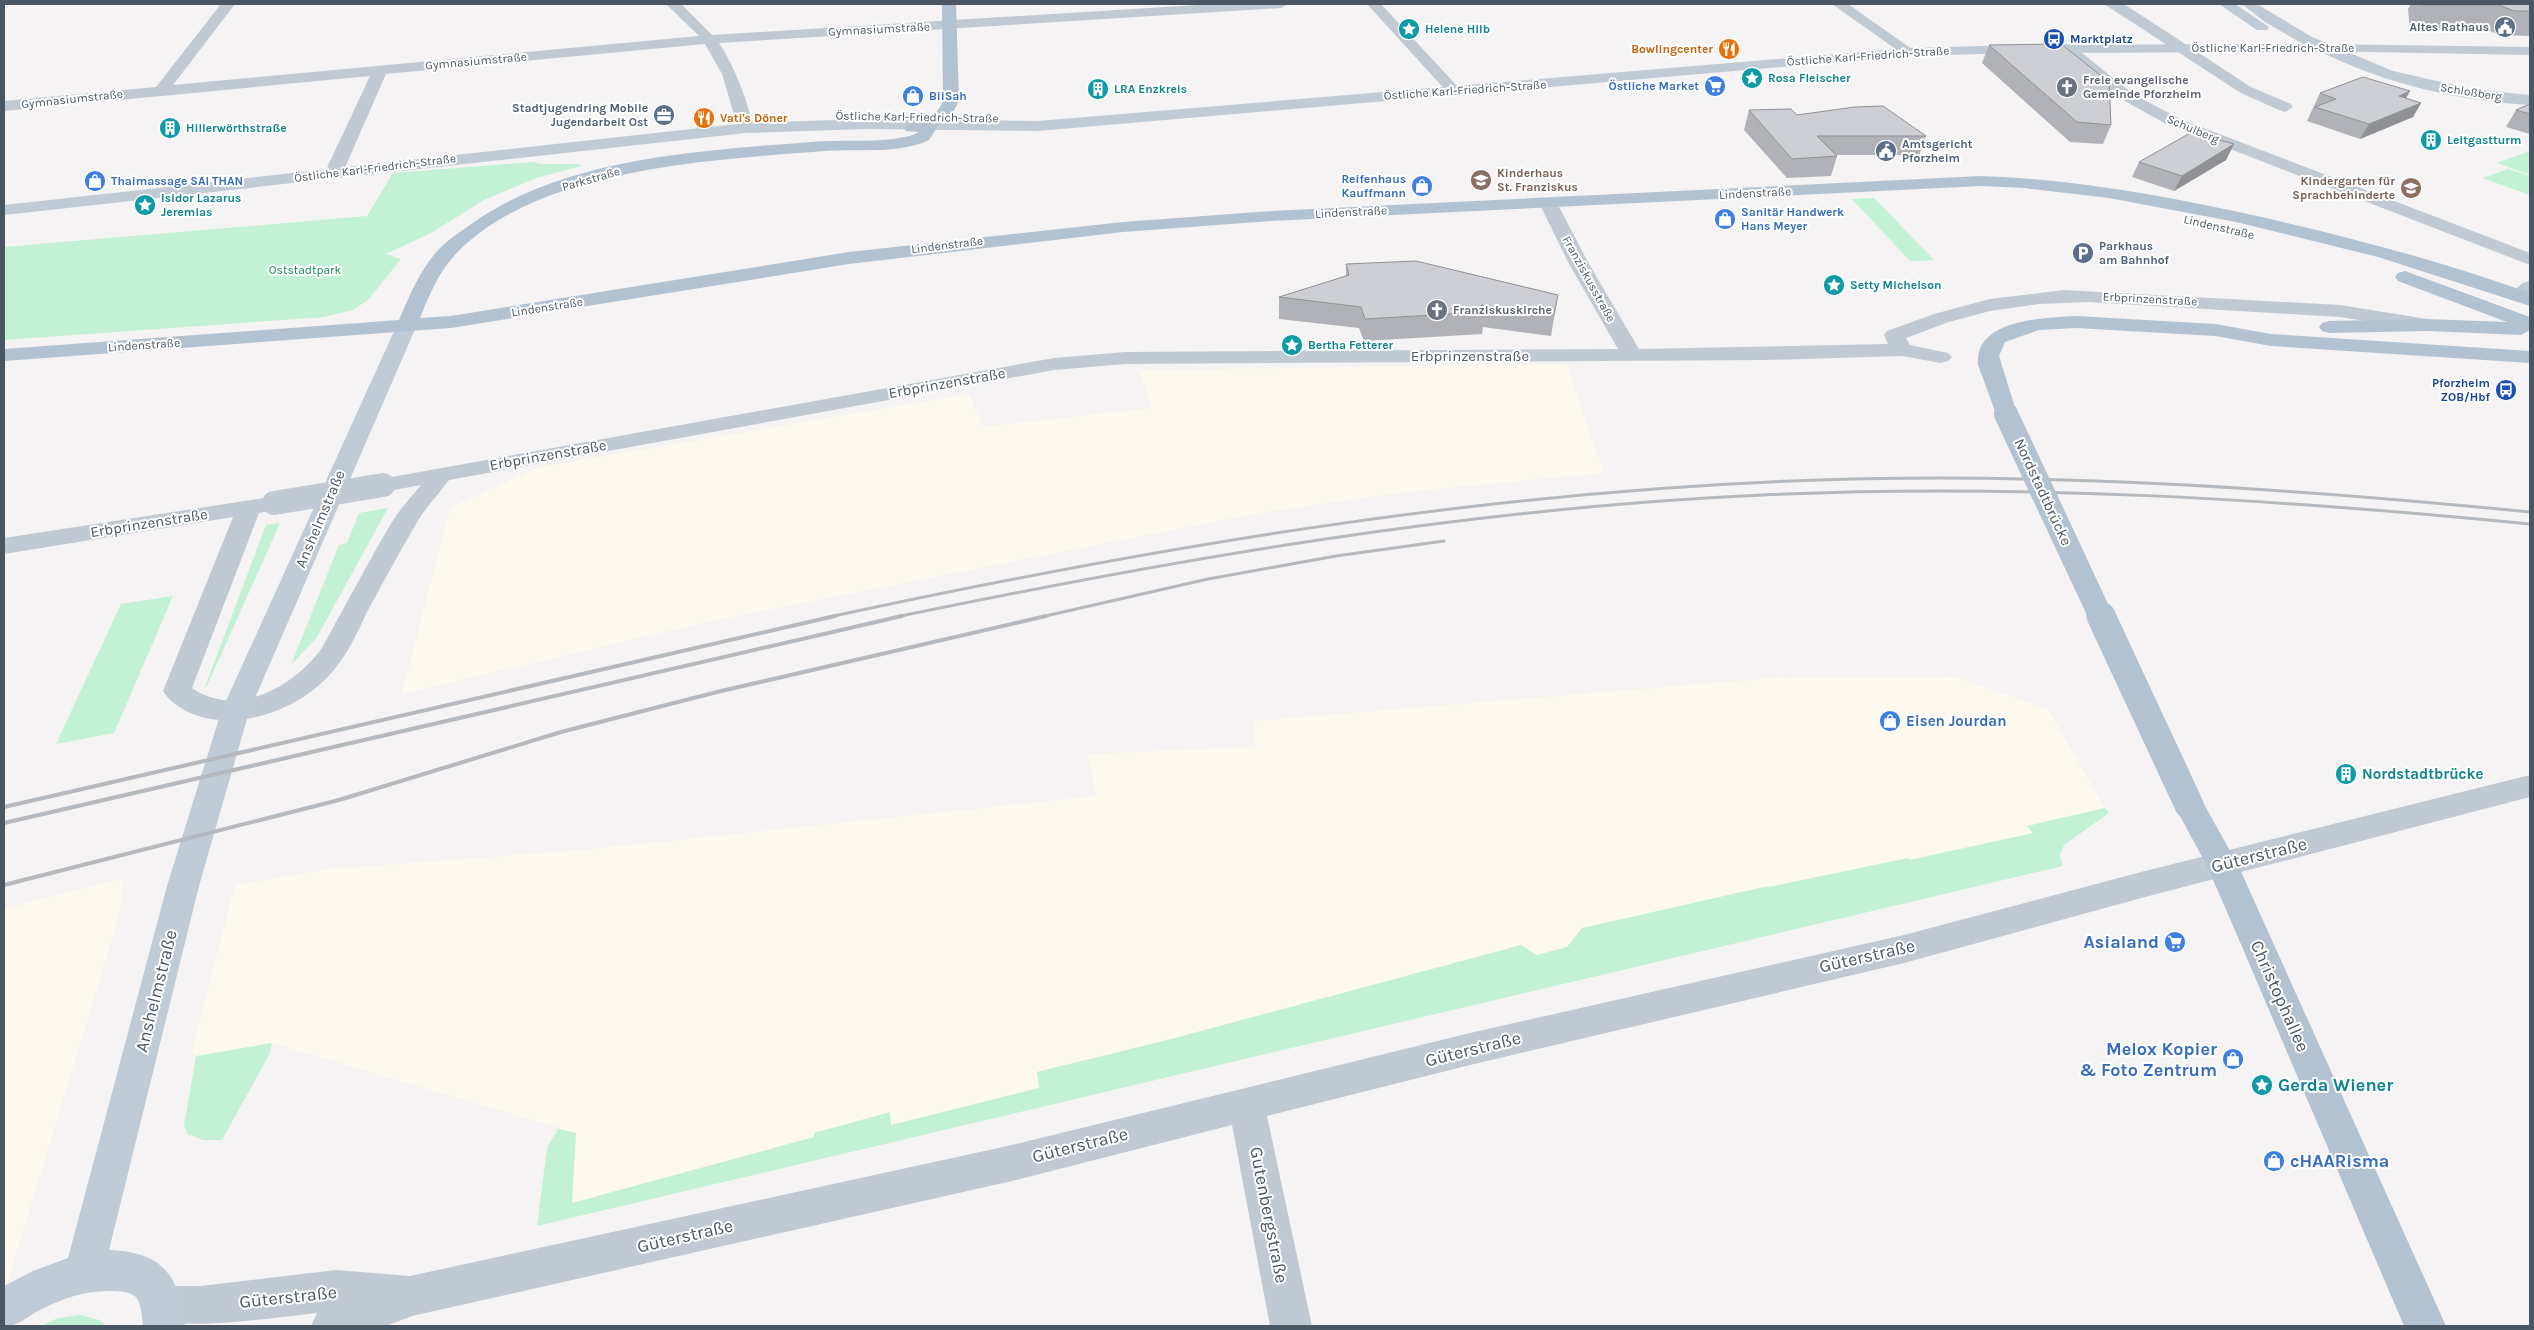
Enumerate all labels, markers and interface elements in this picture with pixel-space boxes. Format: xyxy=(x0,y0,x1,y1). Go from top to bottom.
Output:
public building icon: Altes Rathaus xyxy=(2493,15,2517,39)
place icon: Helene Hilb xyxy=(1397,17,1421,41)
street label: Gymnasiumstraße xyxy=(828,19,930,39)
place label: Altes Rathaus xyxy=(2410,20,2489,34)
place label: Helene Hilb xyxy=(1425,22,1490,36)
bus stop icon: Marktplatz xyxy=(2042,27,2066,51)
place label: Marktplatz xyxy=(2070,32,2133,46)
restaurant icon: Bowlingcenter xyxy=(1717,37,1741,61)
street label: Östliche Karl-Friedrich-Straße xyxy=(2192,41,2354,55)
place label: Bowlingcenter xyxy=(1631,42,1713,56)
street label: Östliche Karl-Friedrich-Straße xyxy=(1786,43,1950,69)
street label: Gymnasiumstraße xyxy=(425,50,527,72)
place icon: Rosa Fleischer xyxy=(1740,66,1764,90)
place label: Rosa Fleischer xyxy=(1768,71,1851,85)
place label: Freie evangelische Gemeinde Pforzheim xyxy=(2083,73,2201,101)
supermarket icon: Östliche Market xyxy=(1703,74,1727,98)
church icon: Freie evangelische Gemeinde Pforzheim xyxy=(2055,75,2079,99)
building icon: LRA Enzkreis xyxy=(1086,77,1110,101)
street label: Östliche Karl-Friedrich-Straße xyxy=(1383,77,1547,103)
place label: Östliche Market xyxy=(1609,79,1699,93)
street label: Schloßberg xyxy=(2439,80,2503,104)
place label: LRA Enzkreis xyxy=(1114,82,1187,96)
shop icon: BiiSah xyxy=(901,84,925,108)
street label: Gymnasiumstraße xyxy=(21,87,123,111)
place label: BiiSah xyxy=(929,89,967,103)
place label: Stadtjugendring Mobile Jugendarbeit Ost xyxy=(512,101,648,129)
office icon: Stadtjugendring Mobile Jugendarbeit Ost xyxy=(652,103,676,127)
restaurant icon: Vati's Döner xyxy=(692,106,716,130)
street label: Östliche Karl-Friedrich-Straße xyxy=(835,109,999,125)
place label: Vati's Döner xyxy=(720,111,788,125)
street label: Schulberg xyxy=(2165,112,2221,146)
building icon: Hillerwörthstraße xyxy=(158,116,182,140)
place label: Hillerwörthstraße xyxy=(186,121,287,135)
building icon: Leitgastturm xyxy=(2419,128,2443,152)
place label: Leitgastturm xyxy=(2447,133,2521,147)
place label: Amtsgericht Pforzheim xyxy=(1902,137,1973,165)
public building icon: Amtsgericht Pforzheim xyxy=(1874,139,1898,163)
street label: Östliche Karl-Friedrich-Straße xyxy=(293,151,457,185)
street label: Parkstraße xyxy=(560,164,622,194)
place label: Kinderhaus St. Franziskus xyxy=(1497,166,1578,194)
school or university icon: Kinderhaus St. Franziskus xyxy=(1469,168,1493,192)
shop icon: Thaimassage SAI THAN xyxy=(83,169,107,193)
place label: Reifenhaus Kauffmann xyxy=(1341,172,1406,200)
place label: Thaimassage SAI THAN xyxy=(111,174,243,188)
shop icon: Reifenhaus Kauffmann xyxy=(1410,174,1434,198)
place label: Kindergarten für Sprachbehinderte xyxy=(2292,174,2395,202)
school or university icon: Kindergarten für Sprachbehinderte xyxy=(2399,176,2423,200)
street label: Lindenstraße xyxy=(1719,184,1791,202)
place label: Isidor Lazarus Jeremias xyxy=(161,191,241,219)
place icon: Isidor Lazarus Jeremias xyxy=(133,193,157,217)
street label: Lindenstraße xyxy=(1315,203,1387,221)
place label: Sanitär Handwerk Hans Meyer xyxy=(1741,205,1844,233)
shop icon: Sanitär Handwerk Hans Meyer xyxy=(1713,207,1737,231)
street label: Lindenstraße xyxy=(2182,212,2256,242)
street label: Lindenstraße xyxy=(910,234,984,256)
street label: Franziskusstraße xyxy=(1560,234,1618,324)
place label: Parkhaus am Bahnhof xyxy=(2099,239,2169,267)
parking icon: Parkhaus am Bahnhof xyxy=(2071,241,2095,265)
park label: Oststadtpark xyxy=(269,263,341,277)
place icon: Setty Michelson xyxy=(1822,273,1846,297)
place label: Setty Michelson xyxy=(1850,278,1941,292)
street label: Erbprinzenstraße xyxy=(2102,290,2198,308)
street label: Lindenstraße xyxy=(510,294,584,320)
church icon: Franziskuskirche xyxy=(1425,298,1449,322)
place label: Franziskuskirche xyxy=(1453,303,1552,317)
place icon: Bertha Fetterer xyxy=(1280,333,1304,357)
street label: Lindenstraße xyxy=(107,335,181,355)
place label: Bertha Fetterer xyxy=(1308,338,1394,352)
street label: Erbprinzenstraße xyxy=(1411,347,1529,365)
street label: Erbprinzenstraße xyxy=(887,364,1007,402)
place label: Pforzheim ZOB/Hbf xyxy=(2432,376,2491,404)
bus stop icon: Pforzheim ZOB/Hbf xyxy=(2494,378,2518,402)
street label: Nordstadtbrücke xyxy=(2010,435,2076,549)
street label: Erbprinzenstraße xyxy=(488,436,608,474)
street label: Anshelmstraße xyxy=(291,467,349,571)
street label: Erbprinzenstraße xyxy=(89,505,209,541)
shop icon: Eisen Jourdan xyxy=(1878,709,1902,733)
place label: Eisen Jourdan xyxy=(1906,712,2006,730)
building icon: Nordstadtbrücke xyxy=(2334,762,2358,786)
place label: Nordstadtbrücke xyxy=(2362,765,2483,783)
street label: Güterstraße xyxy=(2209,832,2309,878)
street label: Anshelmstraße xyxy=(130,927,182,1055)
supermarket icon: Asialand xyxy=(2163,930,2187,954)
place label: Asialand xyxy=(2084,931,2159,953)
street label: Güterstraße xyxy=(1817,934,1917,978)
street label: Christophallee xyxy=(2246,937,2314,1055)
street label: Güterstraße xyxy=(1423,1026,1523,1072)
place label: Melox Kopier & Foto Zentrum xyxy=(2079,1038,2217,1081)
shop icon: Melox Kopier & Foto Zentrum xyxy=(2221,1047,2245,1071)
place icon: Gerda Wiener xyxy=(2250,1073,2274,1097)
place label: Gerda Wiener xyxy=(2278,1074,2393,1096)
street label: Güterstraße xyxy=(1030,1122,1130,1168)
street label: Gutenbergstraße xyxy=(1245,1145,1293,1285)
shop icon: cHAARisma xyxy=(2262,1149,2286,1173)
place label: cHAARisma xyxy=(2290,1150,2389,1172)
street label: Güterstraße xyxy=(635,1214,735,1258)
street label: Güterstraße xyxy=(238,1281,338,1313)

